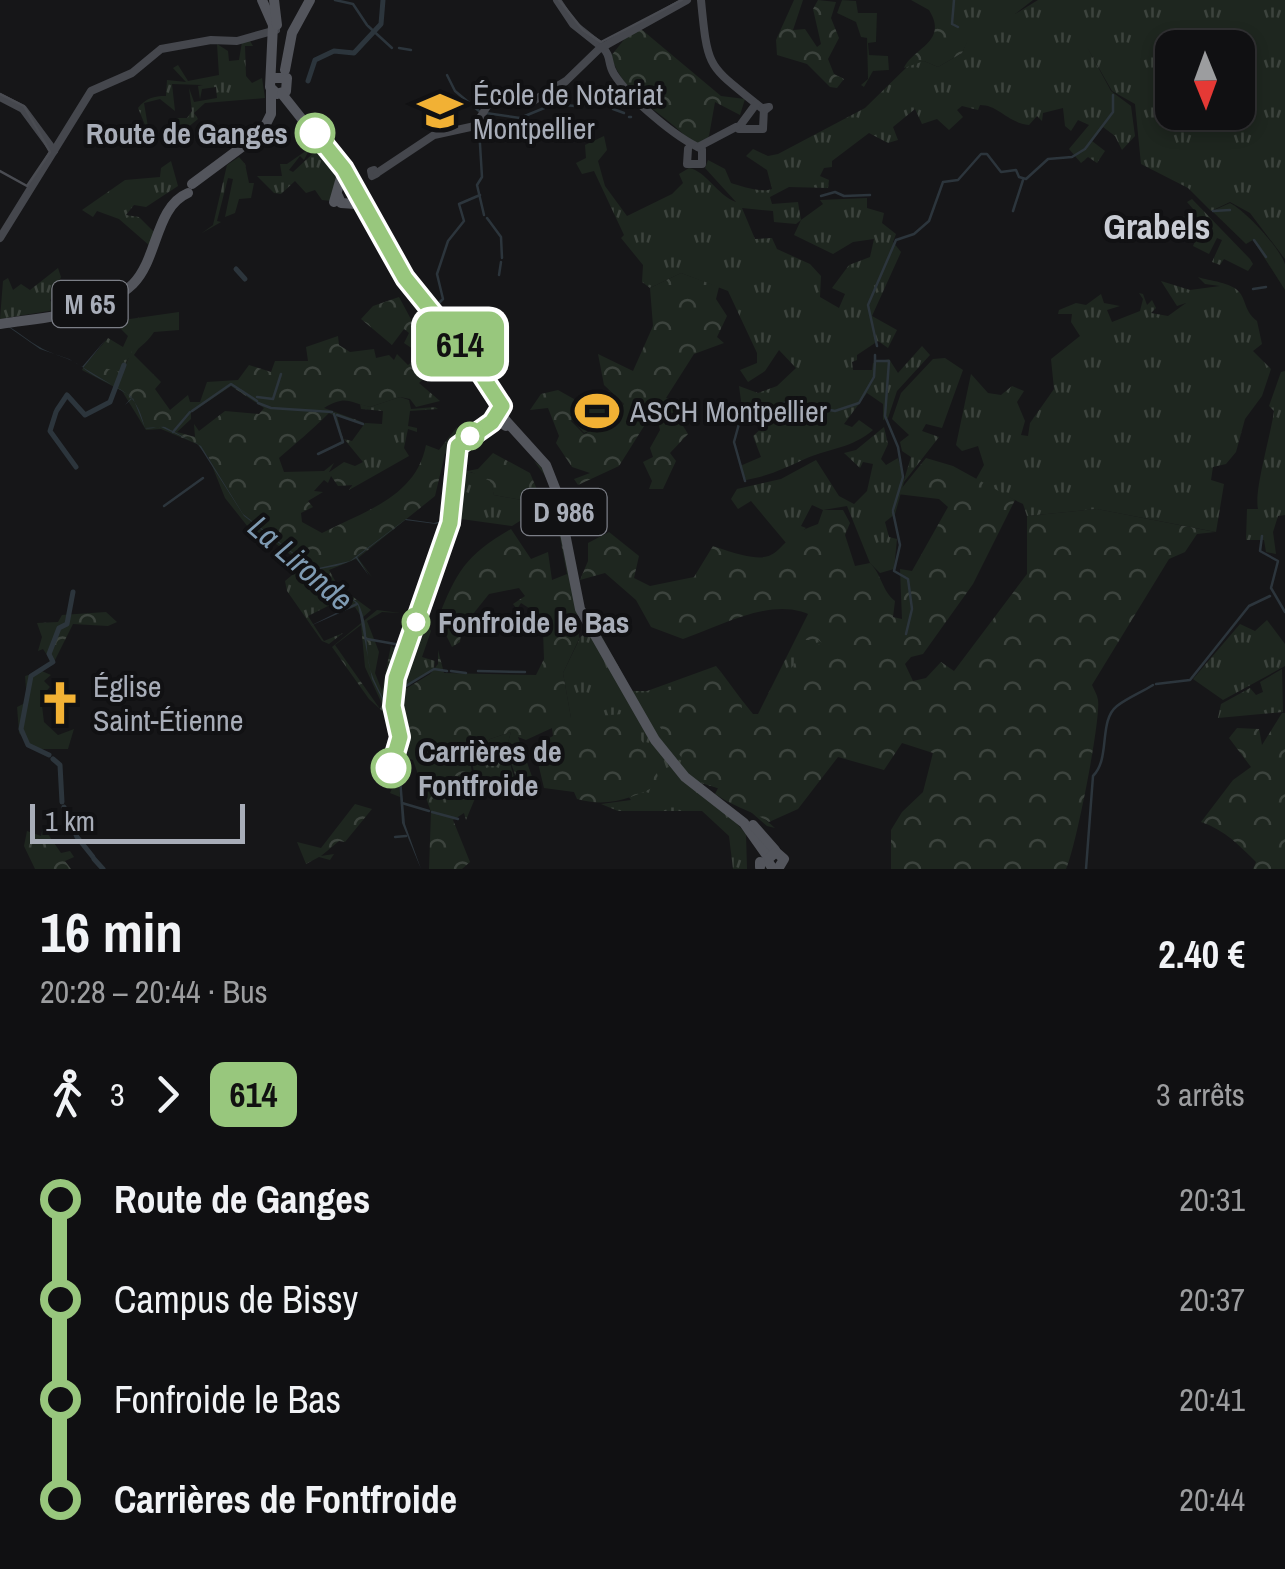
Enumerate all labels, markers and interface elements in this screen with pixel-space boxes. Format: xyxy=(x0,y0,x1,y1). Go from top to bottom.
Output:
north arrow xyxy=(1155,30,1255,130)
map controls xyxy=(1155,30,1255,130)
place label: École de Notariat Montpellier xyxy=(473,74,663,148)
school or university icon: École de Notariat Montpellier xyxy=(416,87,464,135)
place label: Route de Ganges xyxy=(86,113,288,153)
marker: Route de Ganges xyxy=(296,114,334,152)
district label: Grabels xyxy=(1104,203,1210,250)
road number: M 65 xyxy=(52,281,128,327)
line badge: 614 xyxy=(402,312,518,376)
text: 614 xyxy=(436,321,484,368)
sports icon: ASCH Montpellier xyxy=(573,387,621,435)
place label: ASCH Montpellier xyxy=(629,391,828,431)
unlabelled marker xyxy=(457,423,483,449)
road number: D 986 xyxy=(522,489,606,535)
water label: La Lironde xyxy=(240,506,362,620)
place label: Fonfroide le Bas xyxy=(438,602,630,642)
marker: Fonfroide le Bas xyxy=(403,609,429,635)
place label: Église Saint-Étienne xyxy=(93,666,243,740)
church icon: Église Saint-Étienne xyxy=(36,679,84,727)
place label: Carrières de Fontfroide xyxy=(418,731,562,805)
marker: Carrières de Fontfroide xyxy=(372,749,410,787)
scale bar xyxy=(30,799,245,844)
text: 1 km xyxy=(45,802,95,840)
text: 16 min xyxy=(40,895,183,969)
text: 2.40 € xyxy=(1158,929,1245,980)
text: 20:28 – 20:44 · Bus xyxy=(40,970,268,1013)
icon: walk xyxy=(40,1067,95,1122)
icon: forward xyxy=(140,1067,195,1122)
text: 614 xyxy=(230,1071,277,1118)
text: 3 xyxy=(110,1073,125,1116)
text: 3 arrêts xyxy=(1156,1073,1245,1116)
text: Route de Ganges xyxy=(114,1174,370,1225)
text: 20:31 xyxy=(1179,1178,1245,1221)
text: Campus de Bissy xyxy=(114,1274,358,1325)
text: 20:37 xyxy=(1179,1278,1245,1321)
text: Fonfroide le Bas xyxy=(114,1374,341,1425)
text: 20:41 xyxy=(1179,1378,1245,1421)
text: Carrières de Fontfroide xyxy=(114,1474,457,1525)
text: 20:44 xyxy=(1179,1478,1245,1521)

